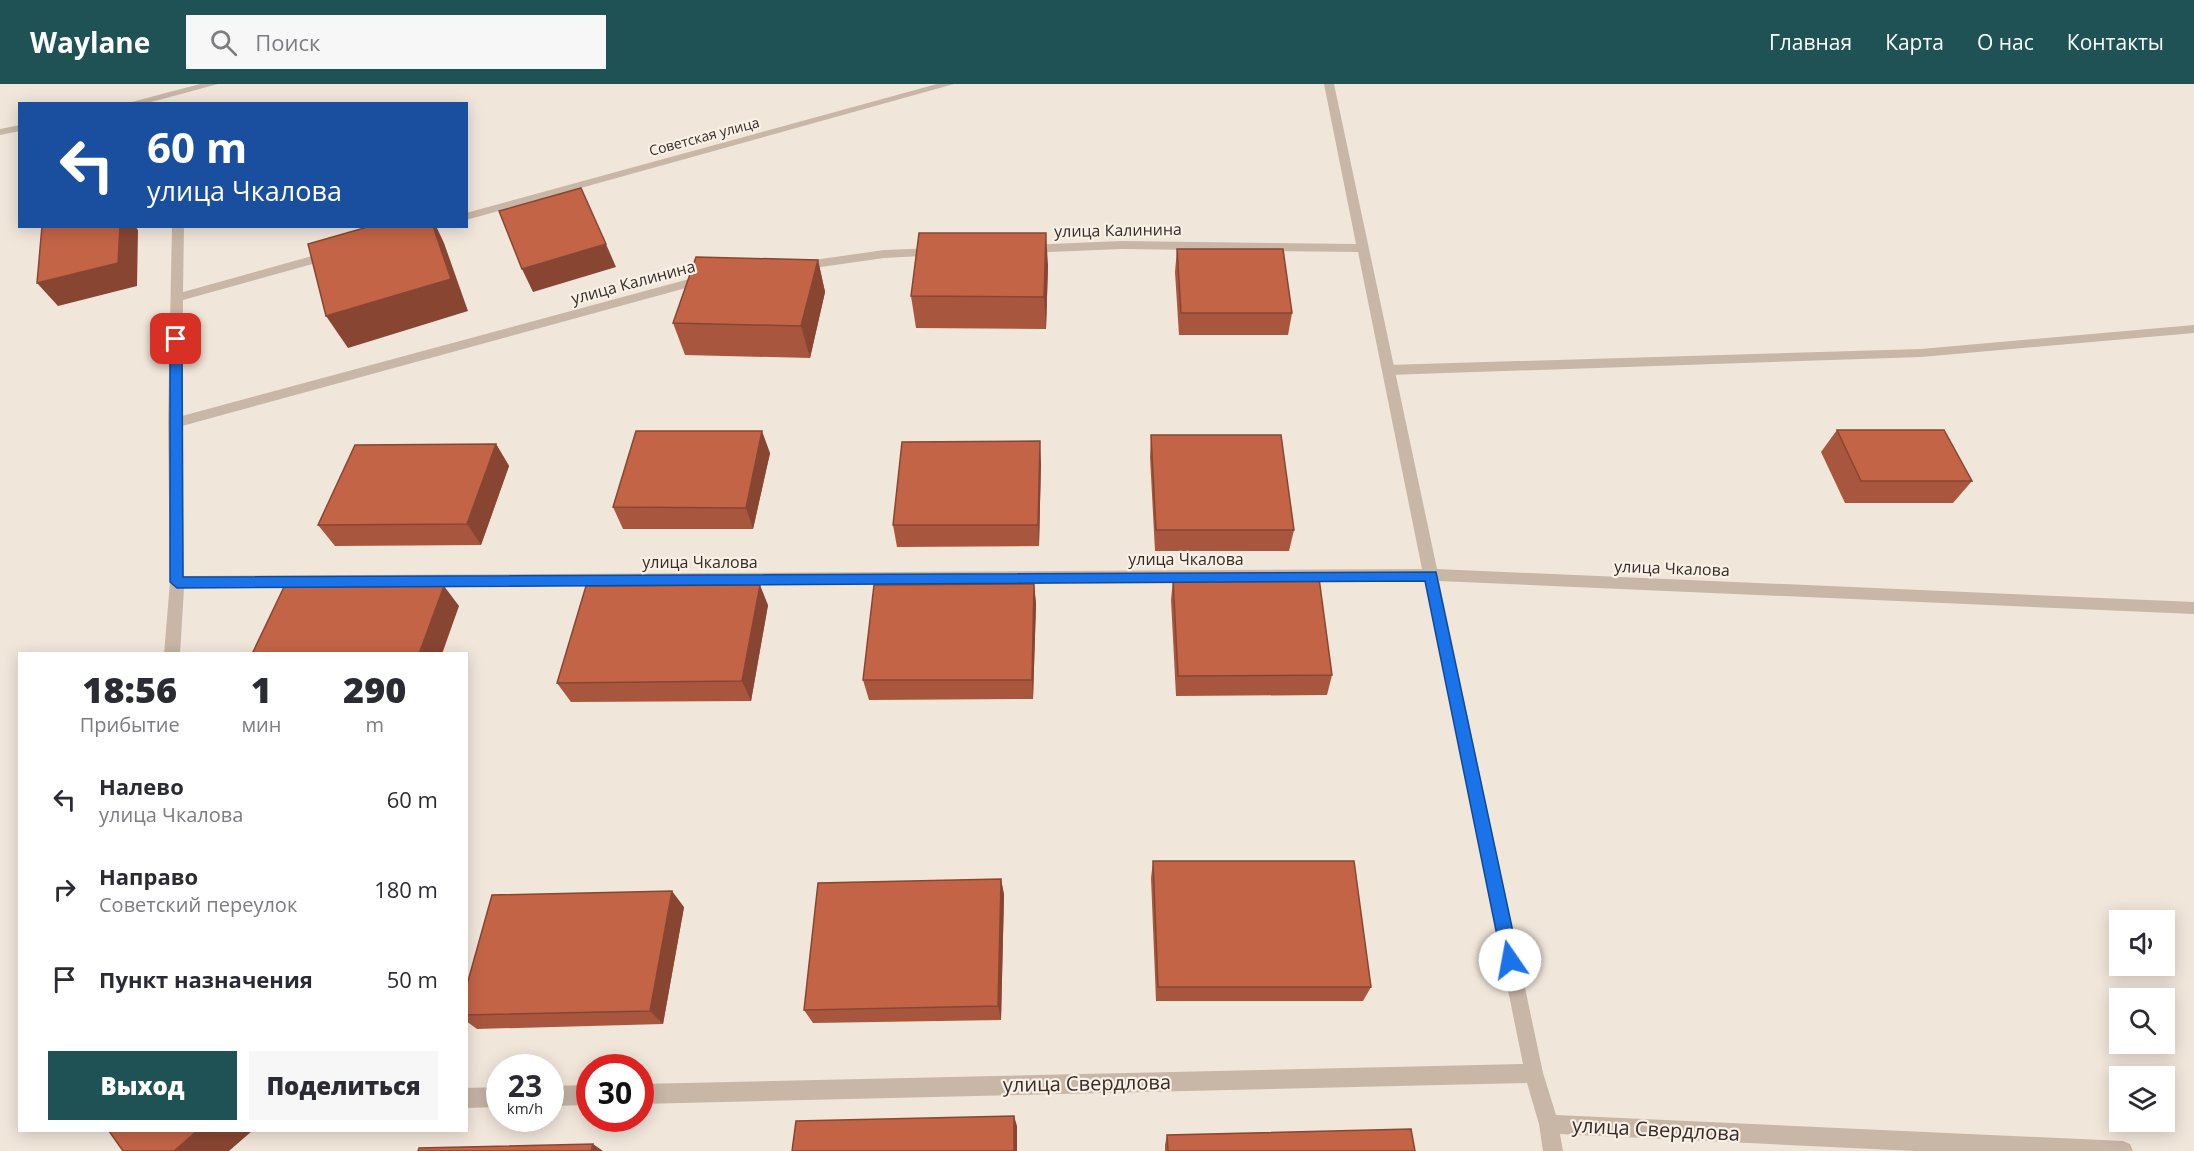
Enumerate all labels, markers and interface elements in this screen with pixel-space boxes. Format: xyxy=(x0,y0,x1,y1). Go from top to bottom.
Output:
search box xyxy=(186,15,606,69)
text: Waylane xyxy=(30,23,150,61)
icon: search xyxy=(207,26,240,59)
text: Поиск xyxy=(255,27,320,57)
text: Главная xyxy=(1769,28,1852,56)
text: Карта xyxy=(1885,28,1944,56)
text: О нас xyxy=(1977,28,2034,56)
text: Контакты xyxy=(2067,28,2164,56)
street label: Советская улица xyxy=(647,112,761,160)
text: 60 m xyxy=(147,118,247,175)
icon: left xyxy=(48,126,126,204)
text: улица Чкалова xyxy=(147,172,342,209)
street label: улица Калинина xyxy=(1054,218,1182,242)
street label: улица Калинина xyxy=(568,255,698,309)
pin xyxy=(150,313,201,364)
icon: arrive xyxy=(159,322,192,355)
street label: улица Чкалова xyxy=(1128,548,1244,570)
street label: улица Чкалова xyxy=(642,551,758,573)
street label: улица Чкалова xyxy=(1614,555,1730,581)
text: 18:56 xyxy=(82,665,177,714)
text: 1 xyxy=(251,665,272,714)
text: 290 xyxy=(343,665,406,714)
text: Прибытие xyxy=(80,711,180,738)
text: мин xyxy=(241,711,281,738)
text: m xyxy=(365,711,384,738)
text: Налево xyxy=(99,771,184,801)
icon: left xyxy=(48,783,81,816)
text: 60 m xyxy=(387,784,438,814)
text: улица Чкалова xyxy=(99,801,243,828)
text: Направо xyxy=(99,861,198,891)
icon: right xyxy=(48,873,81,906)
text: 180 m xyxy=(374,874,438,904)
text: Советский переулок xyxy=(99,891,297,918)
map controls xyxy=(2109,910,2175,1132)
button: sound xyxy=(2109,910,2175,976)
position arrow xyxy=(1478,928,1542,992)
icon: arrive xyxy=(48,963,81,996)
text: Пункт назначения xyxy=(99,964,313,994)
text: 50 m xyxy=(387,964,438,994)
button: search xyxy=(2109,988,2175,1054)
button: Выход xyxy=(48,1051,237,1120)
button: Поделиться xyxy=(249,1051,438,1120)
speed limit sign: 30 xyxy=(576,1054,654,1132)
text: 23 xyxy=(508,1065,542,1106)
button: layers xyxy=(2109,1066,2175,1132)
street label: улица Свердлова xyxy=(1003,1068,1171,1098)
text: km/h xyxy=(507,1098,543,1118)
street label: улица Свердлова xyxy=(1571,1111,1741,1147)

